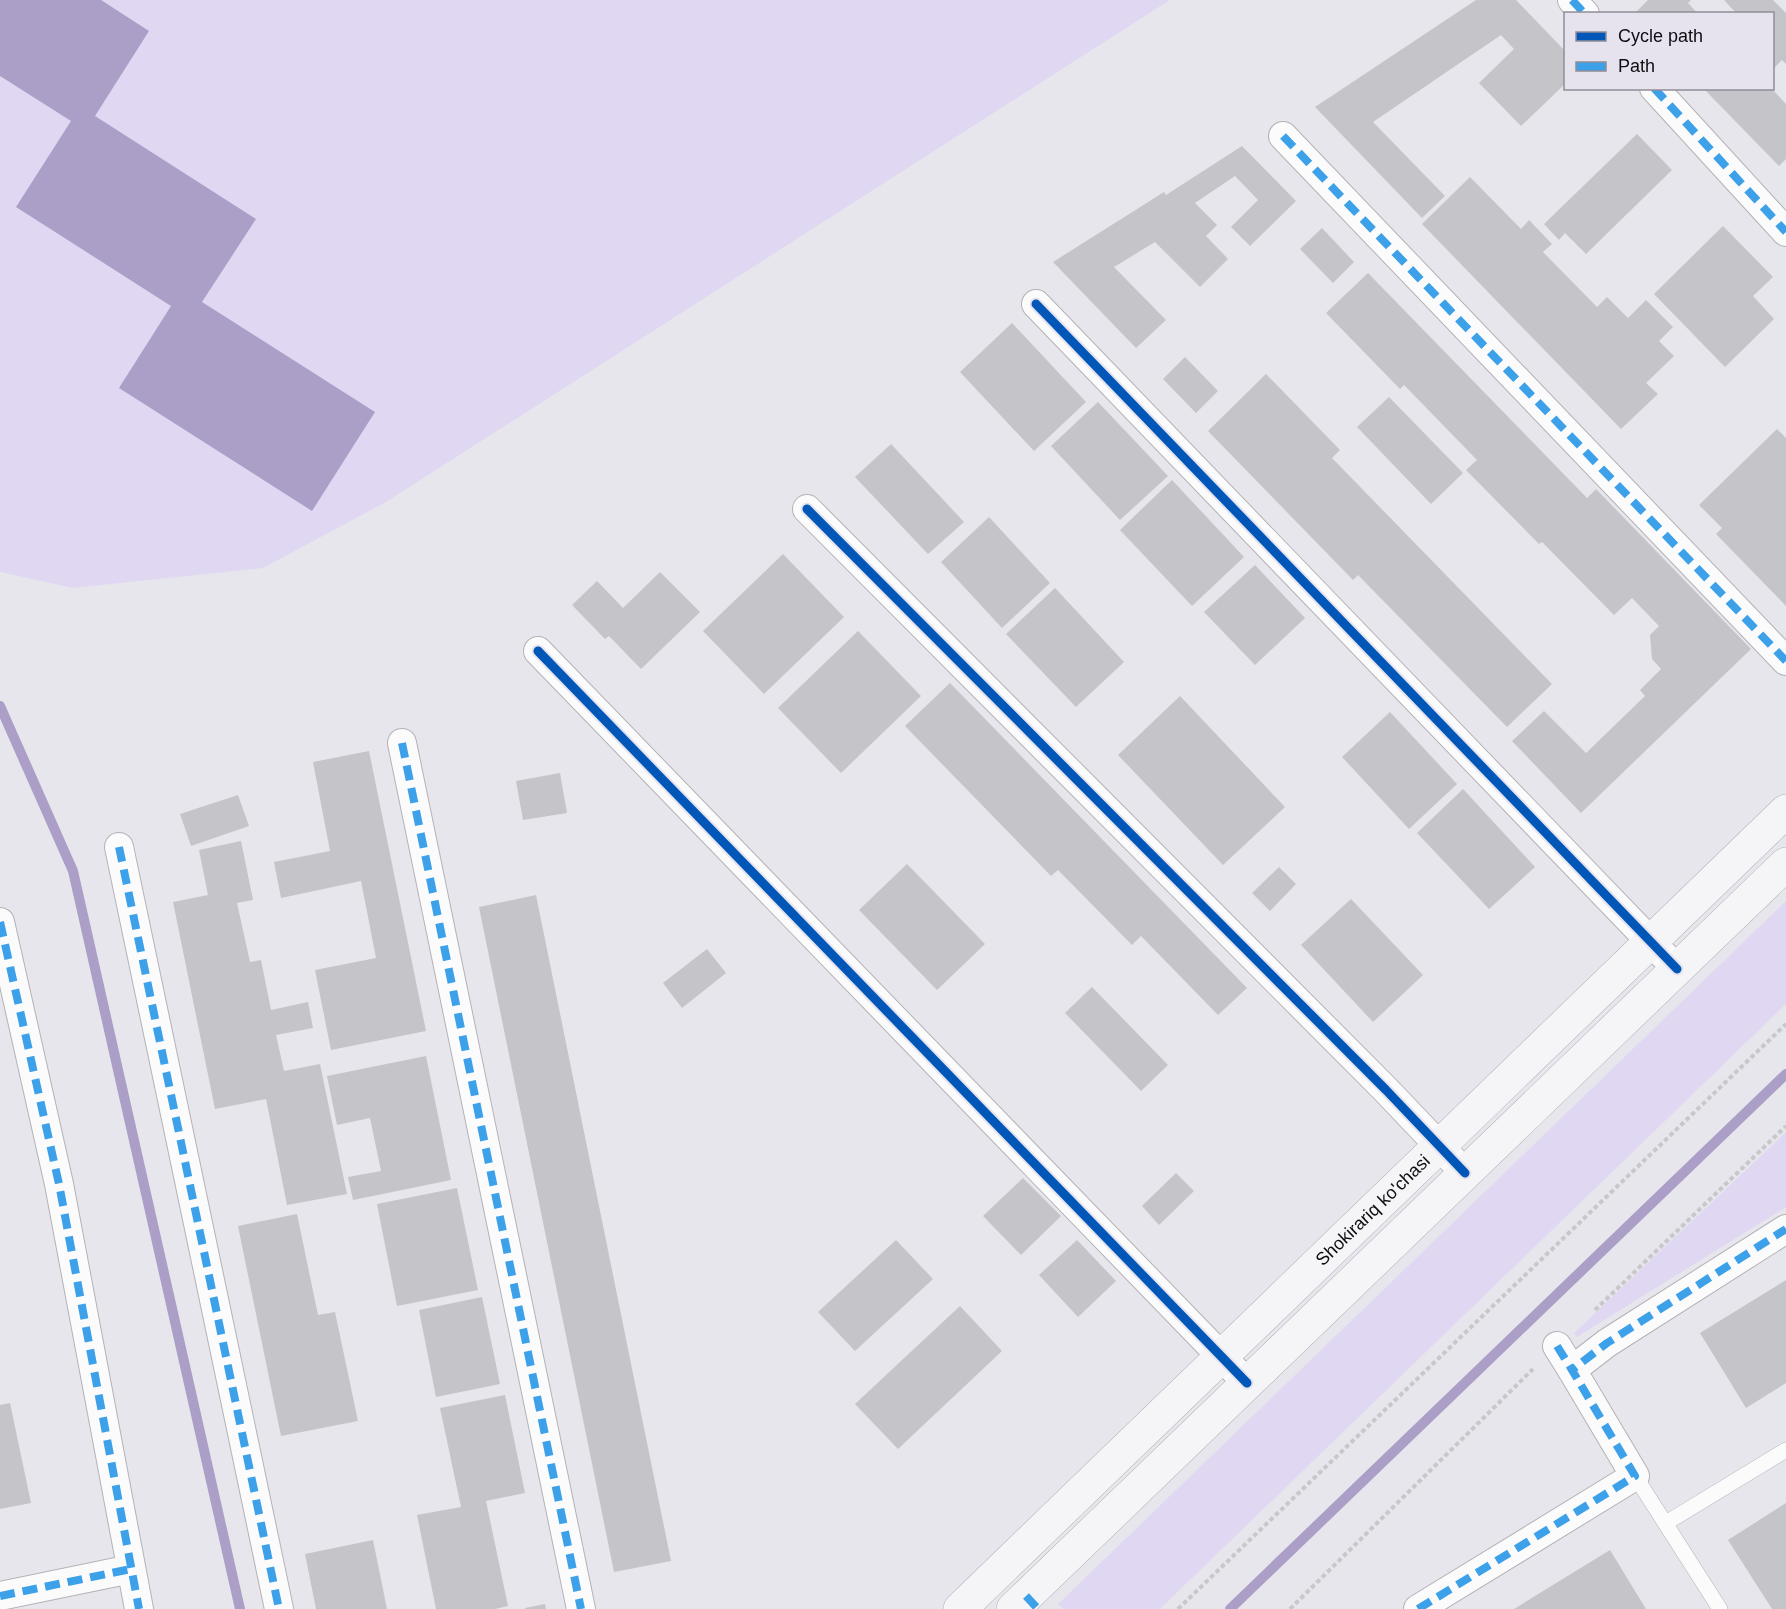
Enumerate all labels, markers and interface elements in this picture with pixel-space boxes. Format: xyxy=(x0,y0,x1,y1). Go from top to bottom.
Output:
legend xyxy=(1564,12,1774,90)
text: Cycle path xyxy=(1618,26,1703,46)
text: Path xyxy=(1618,56,1655,76)
street label: Shokirariq ko'chasi xyxy=(1312,1151,1434,1270)

